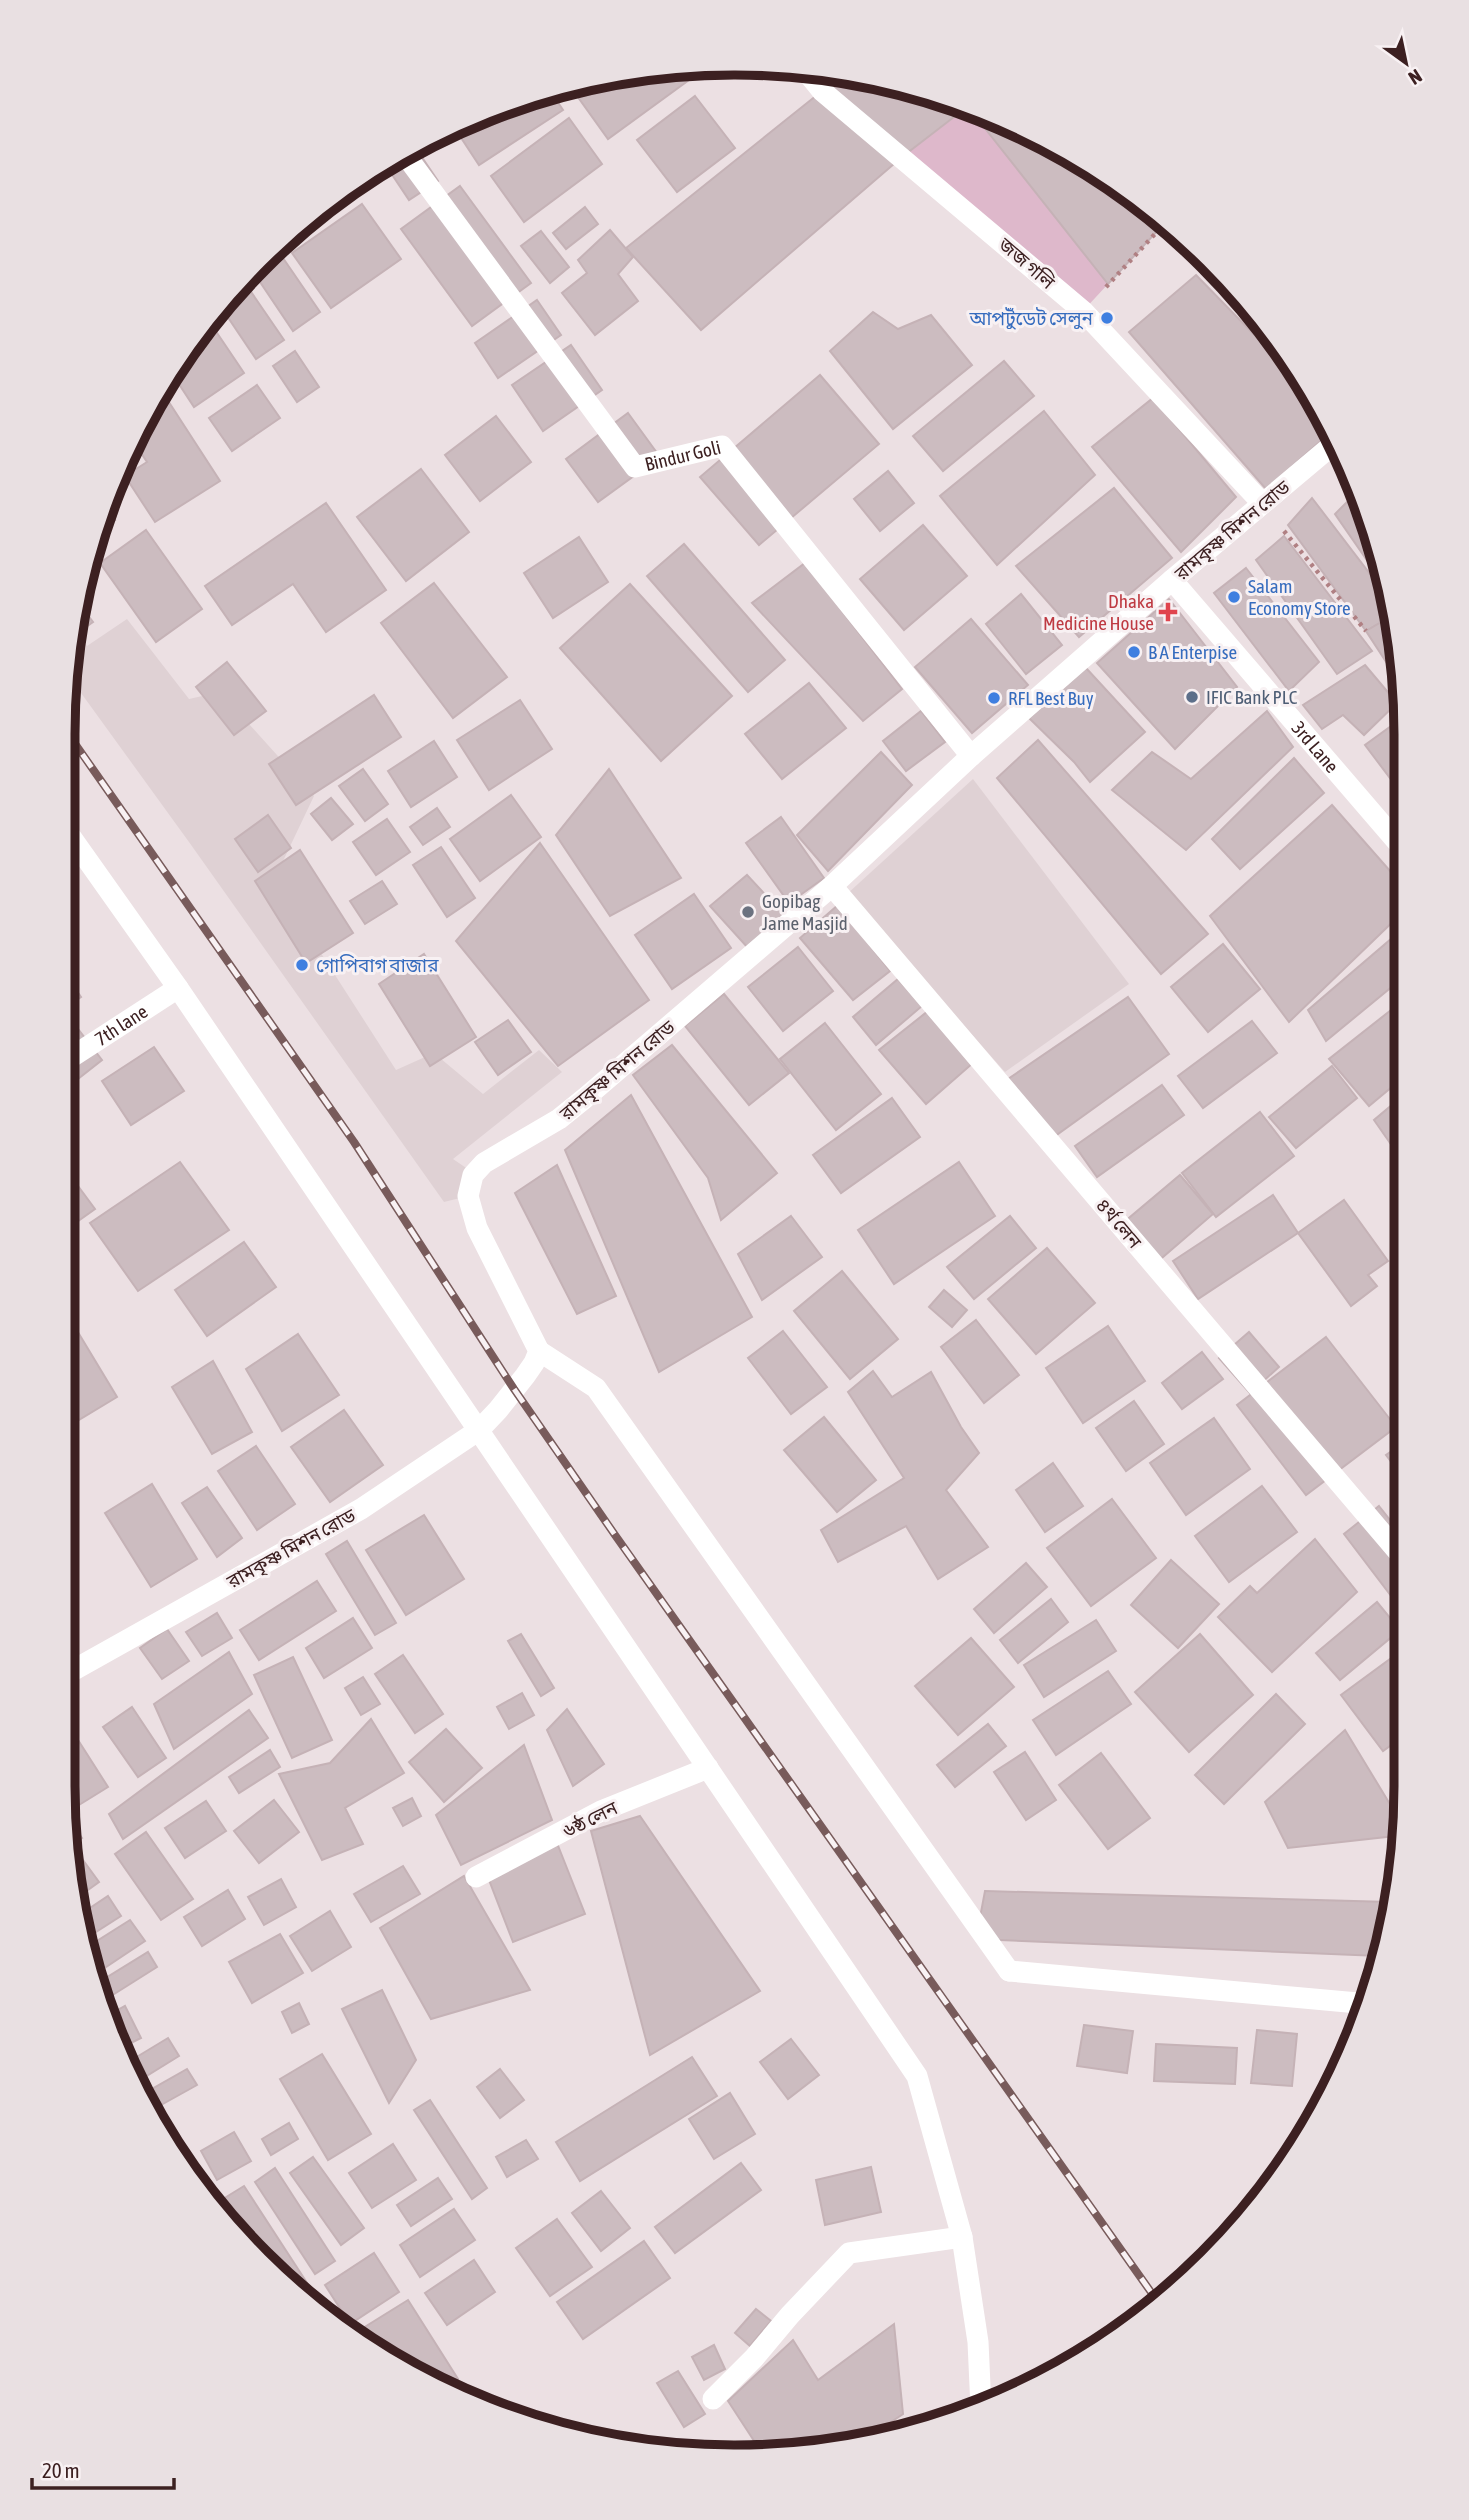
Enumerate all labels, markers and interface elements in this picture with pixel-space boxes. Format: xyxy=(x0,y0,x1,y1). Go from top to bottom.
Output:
north arrow xyxy=(1371,28,1441,98)
text: N xyxy=(1405,65,1426,90)
street label: জজ গলি xyxy=(994,232,1060,294)
place label: আপটুঁডেট সেলুন xyxy=(969,307,1094,330)
marker: আপটুঁডেট সেলুন xyxy=(1099,310,1115,326)
street label: Bindur Goli xyxy=(643,436,723,475)
street label: রামকৃষ্ণ মিশন রোড xyxy=(1169,475,1296,587)
place label: Salam Economy Store xyxy=(1248,575,1351,619)
marker: Salam Economy Store xyxy=(1226,589,1242,605)
place label: Dhaka Medicine House xyxy=(1043,590,1154,634)
marker: Dhaka Medicine House xyxy=(1160,604,1176,620)
place label: B A Enterpise xyxy=(1148,641,1237,663)
marker: B A Enterpise xyxy=(1126,644,1142,660)
place label: IFIC Bank PLC xyxy=(1206,686,1298,708)
place label: RFL Best Buy xyxy=(1008,687,1094,709)
marker: IFIC Bank PLC xyxy=(1184,689,1200,705)
marker: RFL Best Buy xyxy=(986,690,1002,706)
street label: 3rd Lane xyxy=(1287,717,1343,777)
place label: Gopibag Jame Masjid xyxy=(762,890,848,934)
marker: Gopibag Jame Masjid xyxy=(740,904,756,920)
place label: গোপিবাগ বাজার xyxy=(316,954,439,976)
marker: গোপিবাগ বাজার xyxy=(294,957,310,973)
street label: 7th lane xyxy=(91,1000,151,1050)
street label: রামকৃষ্ণ মিশন রোড xyxy=(554,1015,681,1127)
street label: ৪র্থ লেন xyxy=(1092,1194,1147,1253)
street label: রামকৃষ্ণ মিশন রোড xyxy=(222,1503,360,1595)
street label: ৬ষ্ঠ লেন xyxy=(559,1795,621,1842)
scale bar xyxy=(32,2446,173,2490)
text: 20 m xyxy=(42,2458,80,2482)

